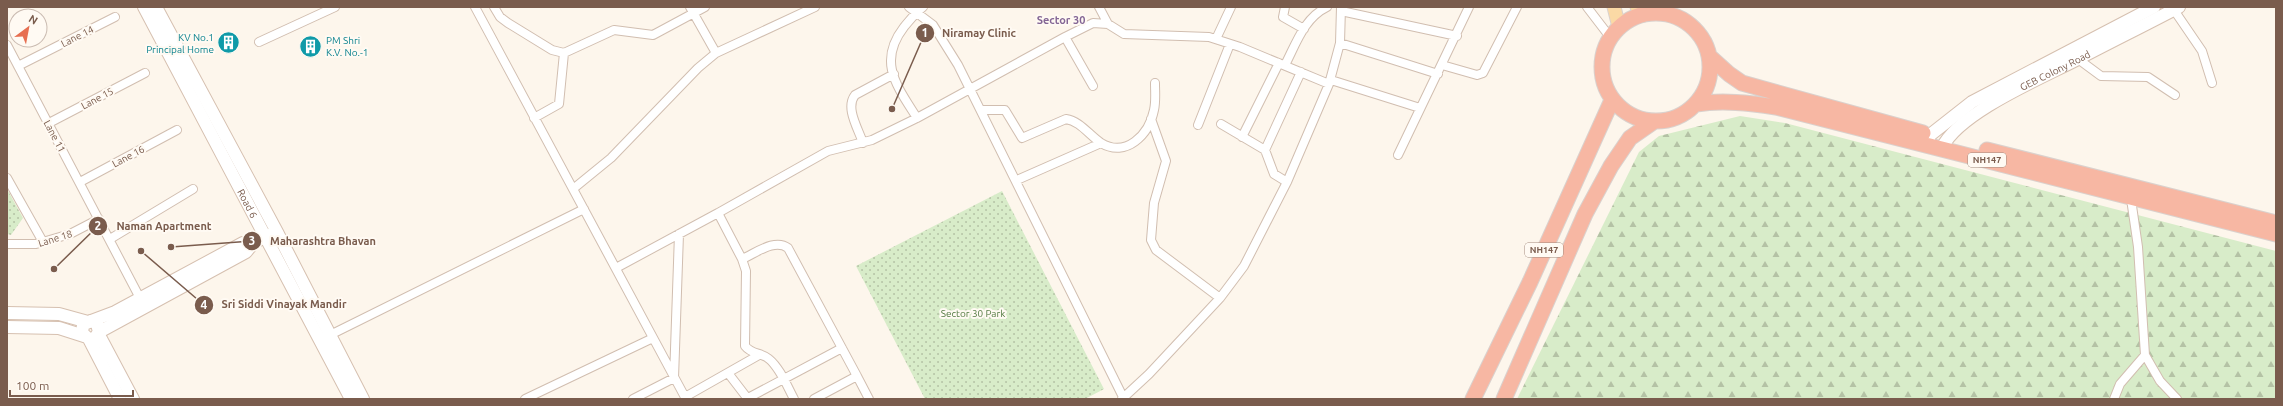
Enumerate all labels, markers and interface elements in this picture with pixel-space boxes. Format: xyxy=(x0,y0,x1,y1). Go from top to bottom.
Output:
north arrow xyxy=(8,8,48,48)
text: N xyxy=(27,12,40,27)
district label: Sector 30 xyxy=(1037,14,1085,26)
callout: Niramay Clinic xyxy=(915,22,1024,45)
street label: Lane 14 xyxy=(59,23,96,49)
text: 1 xyxy=(922,26,928,39)
text: Niramay Clinic xyxy=(942,27,1016,39)
building icon: KV No.1 Principal Home xyxy=(216,30,242,56)
place label: KV No.1 Principal Home xyxy=(146,32,214,55)
building icon: PM Shri K.V. No.-1 xyxy=(298,33,324,59)
place label: PM Shri K.V. No.-1 xyxy=(326,35,368,58)
street label: GEB Colony Road xyxy=(2018,48,2092,93)
street label: Lane 15 xyxy=(79,85,115,112)
street label: Lane 11 xyxy=(41,118,68,154)
street label: Lane 16 xyxy=(110,143,147,170)
road number: NH147 xyxy=(1968,153,2006,167)
street label: Road 6 xyxy=(235,187,259,220)
callout: Naman Apartment xyxy=(88,214,219,237)
text: 2 xyxy=(95,219,102,232)
text: Naman Apartment xyxy=(116,220,212,232)
street label: Lane 18 xyxy=(37,228,74,249)
callout: Maharashtra Bhavan xyxy=(242,229,384,252)
text: 3 xyxy=(249,234,255,247)
text: Maharashtra Bhavan xyxy=(270,235,376,247)
road number: NH147 xyxy=(1525,243,1563,257)
callout: Sri Siddi Vinayak Mandir xyxy=(194,293,354,316)
text: 4 xyxy=(201,298,208,311)
text: Sri Siddi Vinayak Mandir xyxy=(222,298,347,310)
park label: Sector 30 Park xyxy=(941,308,1005,319)
scale bar xyxy=(10,372,133,398)
text: 100 m xyxy=(16,379,49,392)

